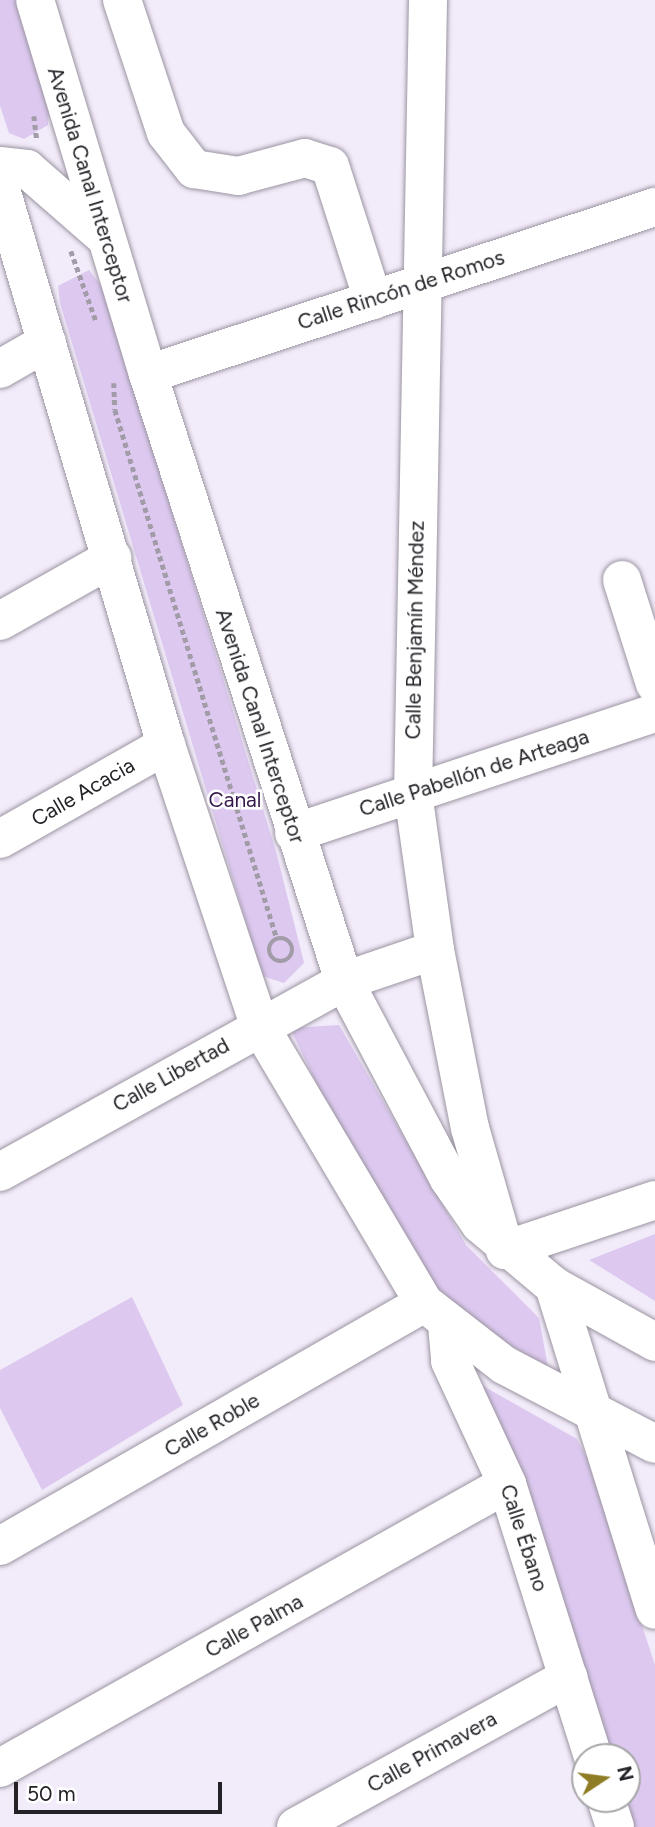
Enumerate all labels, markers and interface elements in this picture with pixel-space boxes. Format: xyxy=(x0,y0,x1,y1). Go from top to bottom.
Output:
street label: Avenida Canal Interceptor xyxy=(42,64,138,306)
street label: Calle Rincón de Romos xyxy=(294,245,508,335)
street label: Calle Benjamín Méndez xyxy=(400,520,430,740)
street label: Avenida Canal Interceptor xyxy=(210,605,310,847)
street label: Calle Pabellón de Arteaga xyxy=(356,724,592,822)
street label: Calle Acacia xyxy=(27,752,139,832)
park label: Canal xyxy=(209,787,261,813)
street label: Calle Libertad xyxy=(108,1033,234,1117)
street label: Calle Roble xyxy=(160,1388,264,1462)
street label: Calle Ébano xyxy=(495,1481,553,1595)
street label: Calle Palma xyxy=(201,1589,307,1663)
street label: Calle Primavera xyxy=(363,1706,501,1798)
north arrow xyxy=(571,1743,641,1813)
text: N xyxy=(612,1764,638,1783)
scale bar xyxy=(18,1768,226,1812)
text: 50 m xyxy=(27,1781,76,1806)

